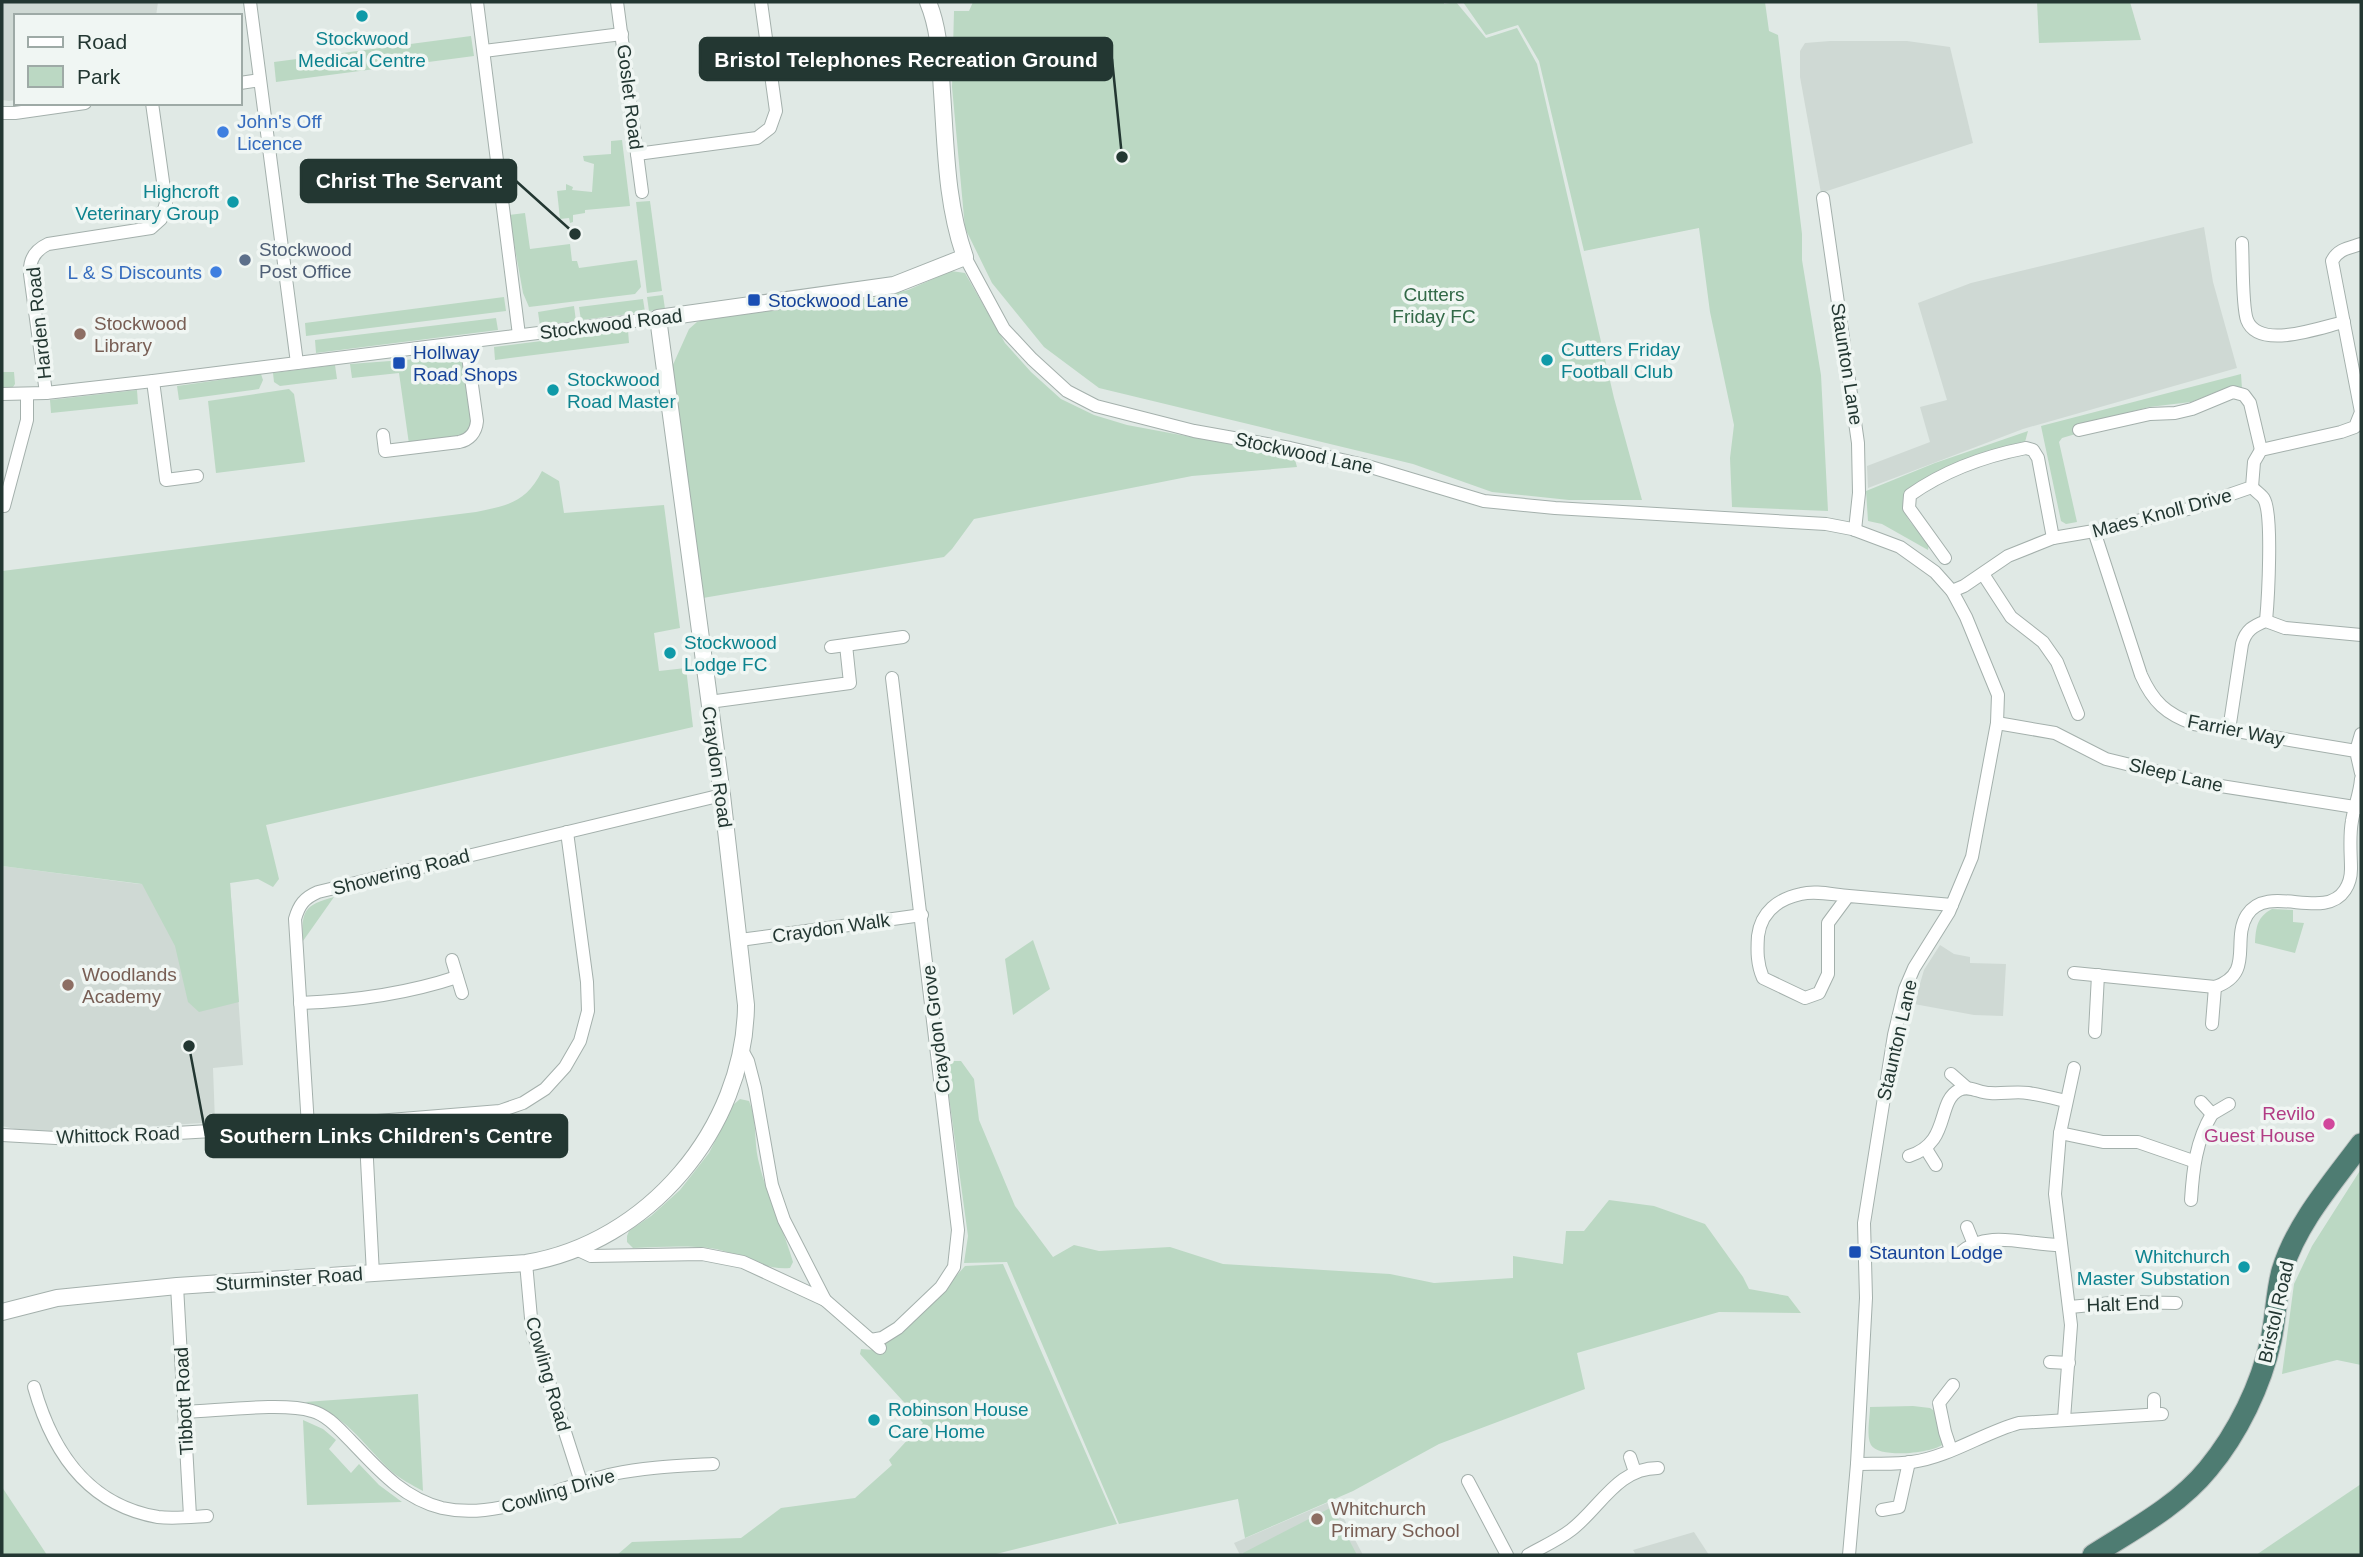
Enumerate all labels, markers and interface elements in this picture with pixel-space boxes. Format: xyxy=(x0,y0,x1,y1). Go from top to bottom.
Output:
marker: Stockwood Medical Centre xyxy=(354,8,370,24)
legend xyxy=(14,14,242,105)
place label: Stockwood Medical Centre xyxy=(298,28,426,71)
text: Road xyxy=(77,30,127,53)
callout: Bristol Telephones Recreation Ground xyxy=(700,38,1112,80)
street label: Goslet Road xyxy=(613,43,647,151)
text: Bristol Telephones Recreation Ground xyxy=(714,48,1098,71)
text: Park xyxy=(77,65,121,88)
place label: John's Off Licence xyxy=(237,111,322,154)
marker: John's Off Licence xyxy=(215,124,231,140)
callout: Christ The Servant xyxy=(301,160,516,202)
text: Christ The Servant xyxy=(316,169,502,192)
place label: Highcroft Veterinary Group xyxy=(75,181,220,224)
marker: Highcroft Veterinary Group xyxy=(225,194,241,210)
place label: Stockwood Post Office xyxy=(259,239,352,282)
marker: Stockwood Post Office xyxy=(237,252,253,268)
place label: L & S Discounts xyxy=(68,262,202,283)
marker: L & S Discounts xyxy=(208,264,224,280)
street label: Harden Road xyxy=(23,266,55,380)
park label: Cutters Friday FC xyxy=(1392,284,1476,327)
place label: Stockwood Lane xyxy=(768,290,909,311)
marker: Stockwood Lane xyxy=(746,292,762,308)
street label: Staunton Lane xyxy=(1827,301,1867,427)
street label: Stockwood Road xyxy=(538,305,684,343)
place label: Stockwood Library xyxy=(94,313,187,356)
marker: Stockwood Library xyxy=(72,326,88,342)
place label: Cutters Friday Football Club xyxy=(1561,339,1681,382)
place label: Hollway Road Shops xyxy=(413,342,518,385)
marker: Cutters Friday Football Club xyxy=(1539,352,1555,368)
marker: Hollway Road Shops xyxy=(391,355,407,371)
place label: Stockwood Road Master xyxy=(567,369,676,412)
marker: Stockwood Road Master xyxy=(545,382,561,398)
street label: Stockwood Lane xyxy=(1233,428,1375,478)
street label: Maes Knoll Drive xyxy=(2090,484,2234,542)
place label: Stockwood Lodge FC xyxy=(684,632,777,675)
marker: Stockwood Lodge FC xyxy=(662,645,678,661)
street label: Craydon Road xyxy=(698,705,736,829)
street label: Farrier Way xyxy=(2186,710,2287,750)
street label: Sleep Lane xyxy=(2127,754,2225,796)
street label: Showering Road xyxy=(330,845,472,899)
street label: Craydon Walk xyxy=(771,909,892,947)
place label: Woodlands Academy xyxy=(82,964,177,1007)
street label: Craydon Grove xyxy=(918,964,954,1094)
marker: Woodlands Academy xyxy=(60,977,76,993)
street label: Staunton Lane xyxy=(1873,977,1921,1103)
place label: Revilo Guest House xyxy=(2204,1103,2315,1146)
callout: Southern Links Children's Centre xyxy=(206,1115,567,1157)
marker: Revilo Guest House xyxy=(2321,1116,2337,1132)
street label: Whittock Road xyxy=(56,1122,180,1148)
text: Southern Links Children's Centre xyxy=(220,1124,552,1147)
place label: Staunton Lodge xyxy=(1869,1242,2003,1263)
marker: Staunton Lodge xyxy=(1847,1244,1863,1260)
place label: Whitchurch Master Substation xyxy=(2077,1246,2230,1289)
marker: Whitchurch Master Substation xyxy=(2236,1259,2252,1275)
street label: Bristol Road xyxy=(2254,1259,2298,1365)
street label: Sturminster Road xyxy=(215,1263,363,1295)
street label: Halt End xyxy=(2086,1292,2160,1316)
street label: Cowling Road xyxy=(522,1314,574,1434)
street label: Tibbott Road xyxy=(171,1346,197,1456)
place label: Robinson House Care Home xyxy=(888,1399,1028,1442)
marker: Robinson House Care Home xyxy=(866,1412,882,1428)
street label: Cowling Drive xyxy=(499,1465,617,1517)
place label: Whitchurch Primary School xyxy=(1331,1498,1460,1541)
marker: Whitchurch Primary School xyxy=(1309,1511,1325,1527)

